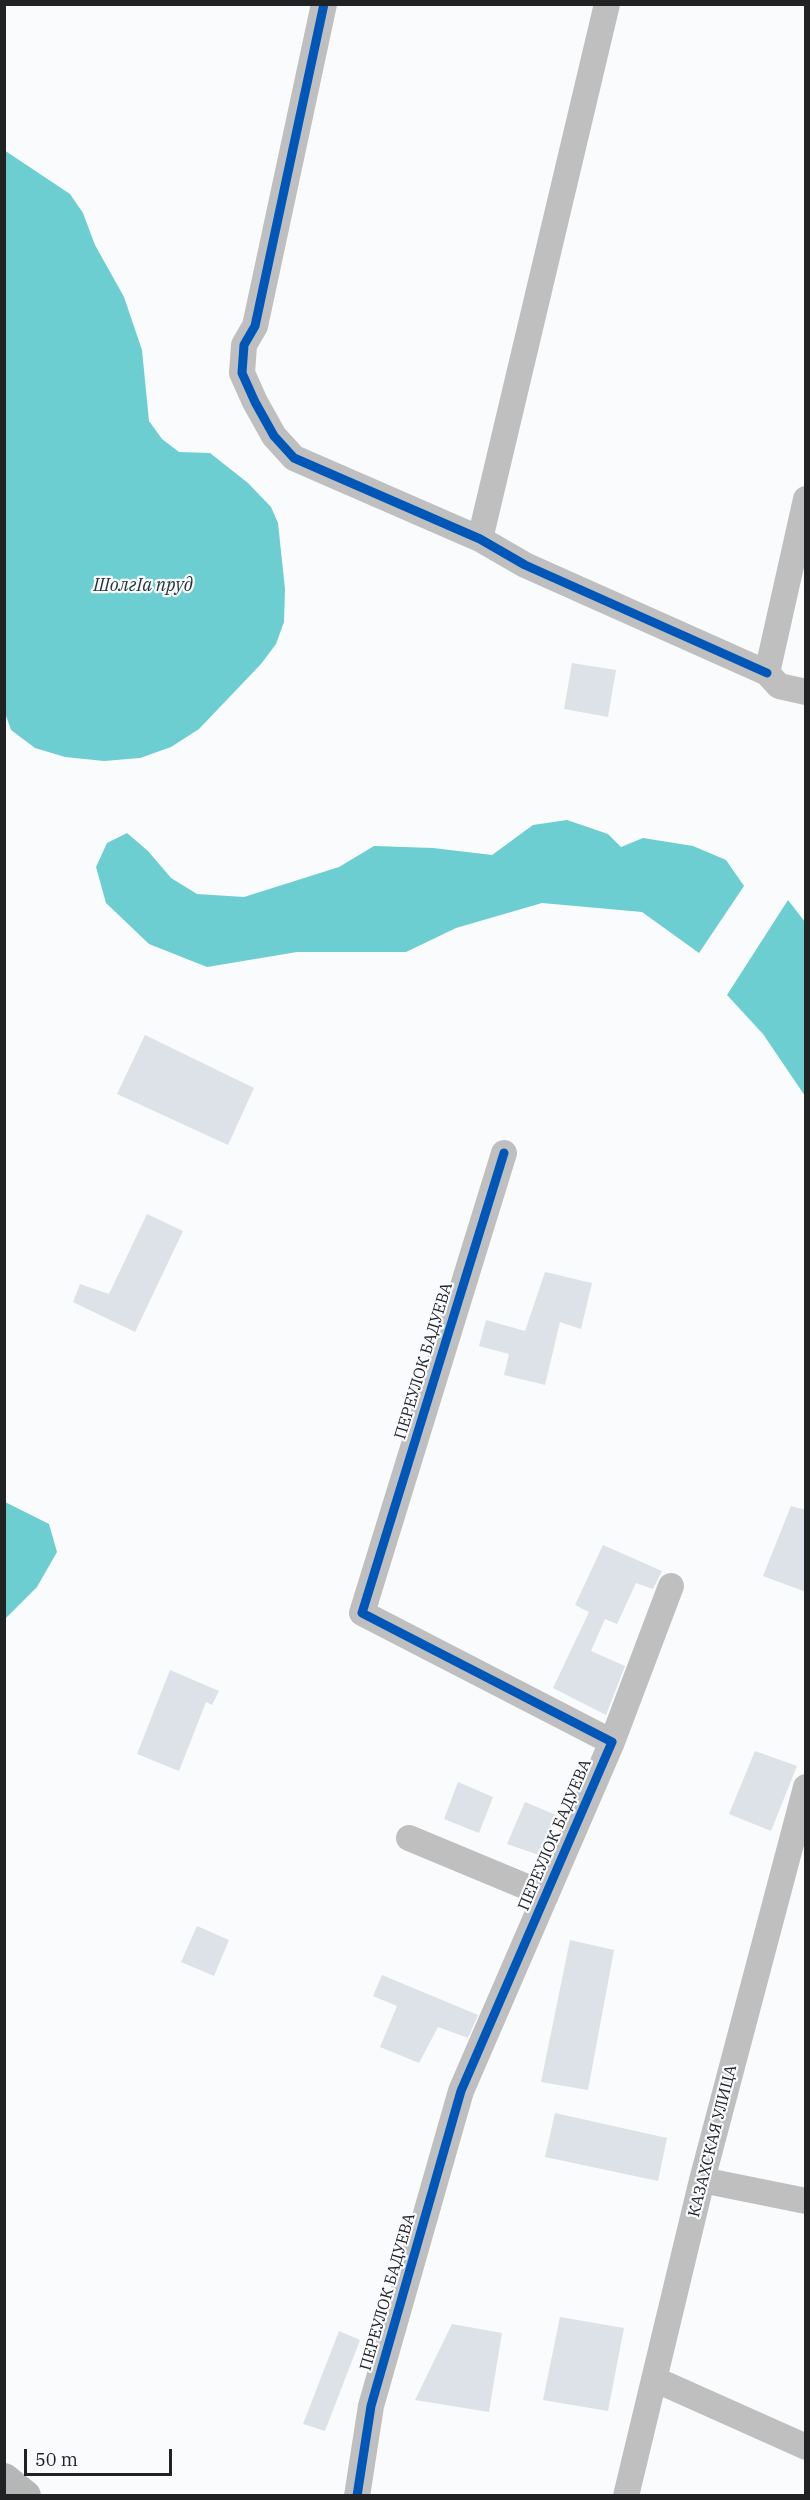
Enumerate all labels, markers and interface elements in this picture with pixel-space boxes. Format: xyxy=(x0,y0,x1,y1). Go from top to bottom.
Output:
water label: ШолгIа пруд xyxy=(93,575,193,597)
street label: ПЕРЕУЛОК БАДУЕВА xyxy=(391,1280,457,1442)
street label: ПЕРЕУЛОК БАДУЕВА xyxy=(514,1756,596,1914)
street label: КАЗАХСКАЯ УЛИЦА xyxy=(685,2063,741,2219)
street label: ПЕРЕУЛОК БАДУЕВА xyxy=(356,2211,420,2373)
scale bar xyxy=(27,2437,176,2475)
text: 50 m xyxy=(35,2448,78,2471)

